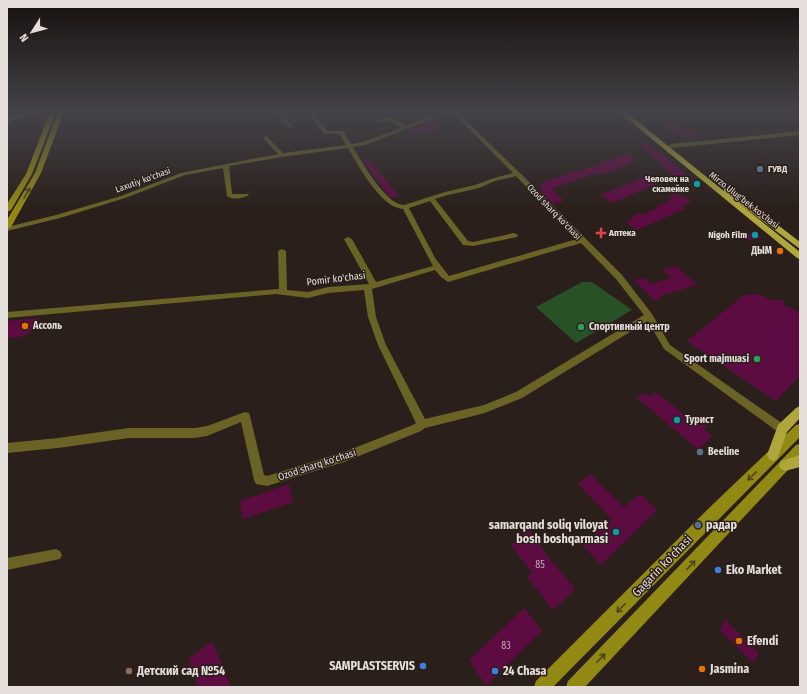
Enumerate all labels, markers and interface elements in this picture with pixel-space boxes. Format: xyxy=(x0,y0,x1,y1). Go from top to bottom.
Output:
north arrow xyxy=(12,12,52,52)
text: N xyxy=(17,31,32,44)
marker: ГУВД xyxy=(755,164,765,174)
place label: ГУВД xyxy=(768,164,788,174)
street label: Laxutiy ko'chasi xyxy=(114,165,172,195)
street label: Mirzo Ulug'bek ko'chasi xyxy=(707,170,781,230)
place label: Человек на скамейке xyxy=(645,174,690,194)
marker: Человек на скамейке xyxy=(692,179,702,189)
street label: Ozod sharq ko'chasi xyxy=(525,182,583,242)
one-way arrow xyxy=(23,188,31,200)
marker: Аптека xyxy=(596,228,606,238)
place label: Аптека xyxy=(608,228,636,238)
place label: Nigoh Film xyxy=(708,230,747,240)
marker: Nigoh Film xyxy=(750,230,760,240)
place label: ДЫМ xyxy=(750,245,772,257)
marker: ДЫМ xyxy=(775,246,785,256)
street label: Pomir ko'chasi xyxy=(306,269,366,289)
place label: Ассоль xyxy=(32,320,62,332)
marker: Ассоль xyxy=(20,321,30,331)
place label: Спортивный центр xyxy=(589,321,670,333)
marker: Спортивный центр xyxy=(576,322,586,332)
place label: Sport majmuasi xyxy=(684,353,749,365)
marker: Sport majmuasi xyxy=(752,354,762,364)
place label: Турист xyxy=(685,414,714,426)
marker: Турист xyxy=(672,415,682,425)
place label: Beeline xyxy=(708,446,739,458)
street label: Ozod sharq ko'chasi xyxy=(277,447,357,483)
marker: Beeline xyxy=(695,447,705,457)
one-way arrow xyxy=(747,471,757,480)
place label: samarqand soliq viloyat bosh boshqarmasi xyxy=(489,518,609,546)
place label: радар xyxy=(706,518,737,532)
marker: радар xyxy=(693,520,703,530)
marker: samarqand soliq viloyat bosh boshqarmasi xyxy=(611,527,621,537)
street label: Gagarin ko'chasi xyxy=(629,532,695,600)
house number: 85 xyxy=(535,559,545,571)
one-way arrow xyxy=(686,560,696,570)
place label: Eko Market xyxy=(726,563,783,577)
marker: Eko Market xyxy=(713,565,723,575)
one-way arrow xyxy=(616,603,626,613)
place label: Efendi xyxy=(747,634,778,648)
marker: Efendi xyxy=(734,636,744,646)
house number: 83 xyxy=(501,640,511,652)
one-way arrow xyxy=(596,654,605,664)
place label: SAMPLASTSERVIS xyxy=(329,659,415,673)
marker: SAMPLASTSERVIS xyxy=(418,661,428,671)
place label: Jasmina xyxy=(709,662,749,676)
place label: Детский сад №54 xyxy=(136,664,225,678)
place label: 24 Chasa xyxy=(502,664,547,678)
marker: Jasmina xyxy=(697,664,707,674)
marker: Детский сад №54 xyxy=(124,666,134,676)
marker: 24 Chasa xyxy=(490,666,500,676)

